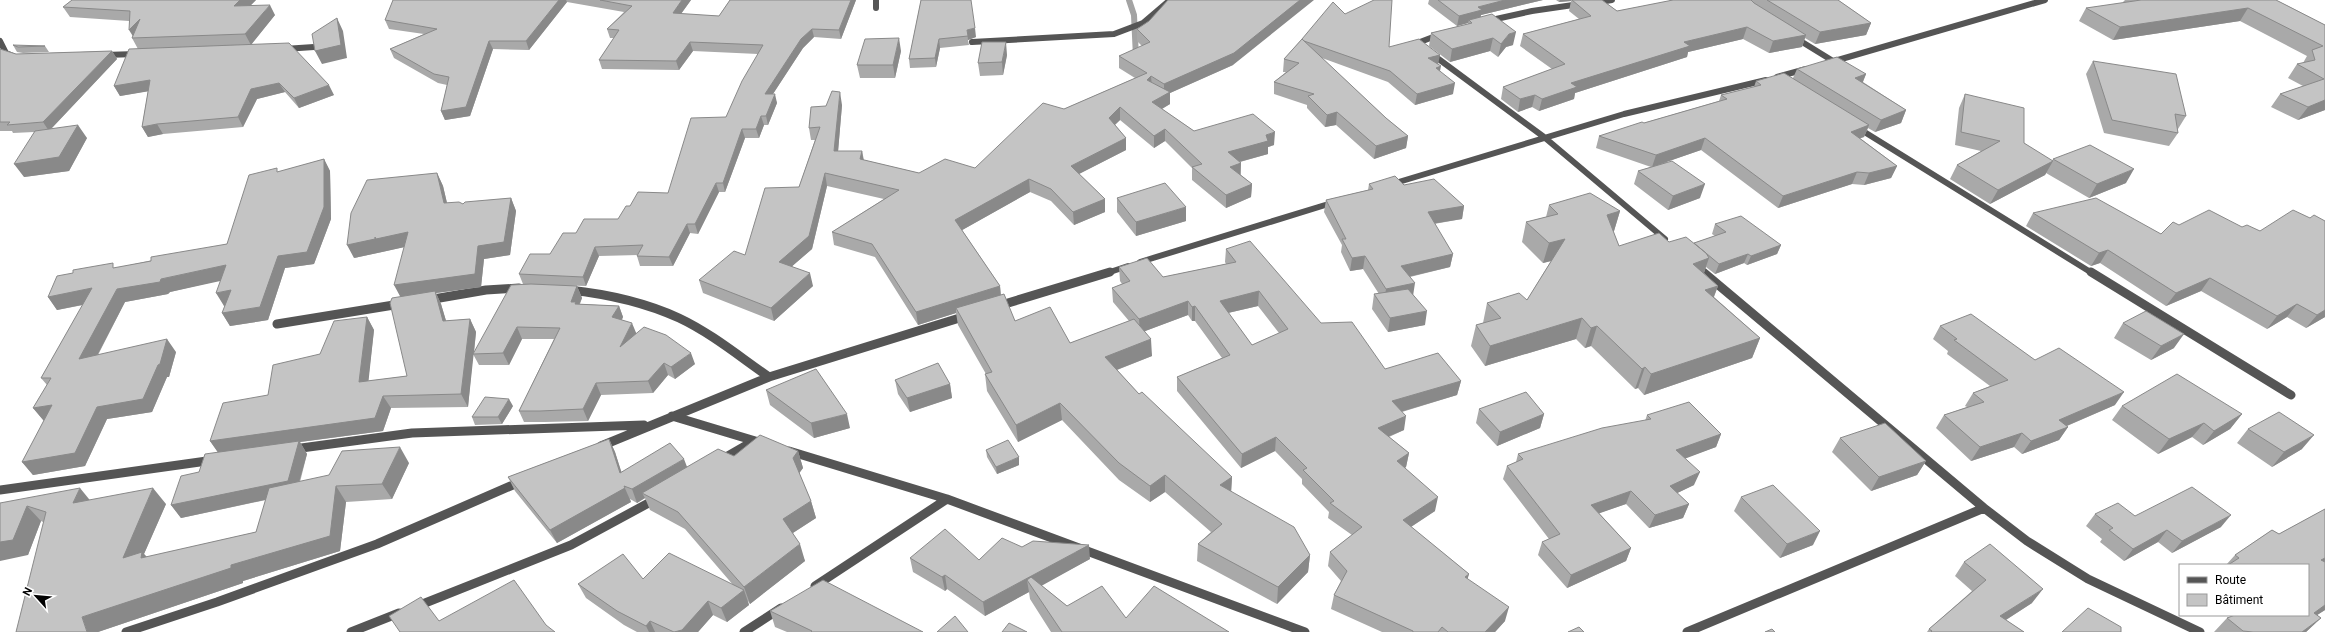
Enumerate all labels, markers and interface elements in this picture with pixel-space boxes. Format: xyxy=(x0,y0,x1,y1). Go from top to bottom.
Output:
legend xyxy=(2179,564,2309,616)
text: Route xyxy=(2215,573,2246,587)
north arrow xyxy=(16,576,56,616)
text: N xyxy=(20,585,35,598)
text: Bâtiment xyxy=(2215,593,2263,607)

